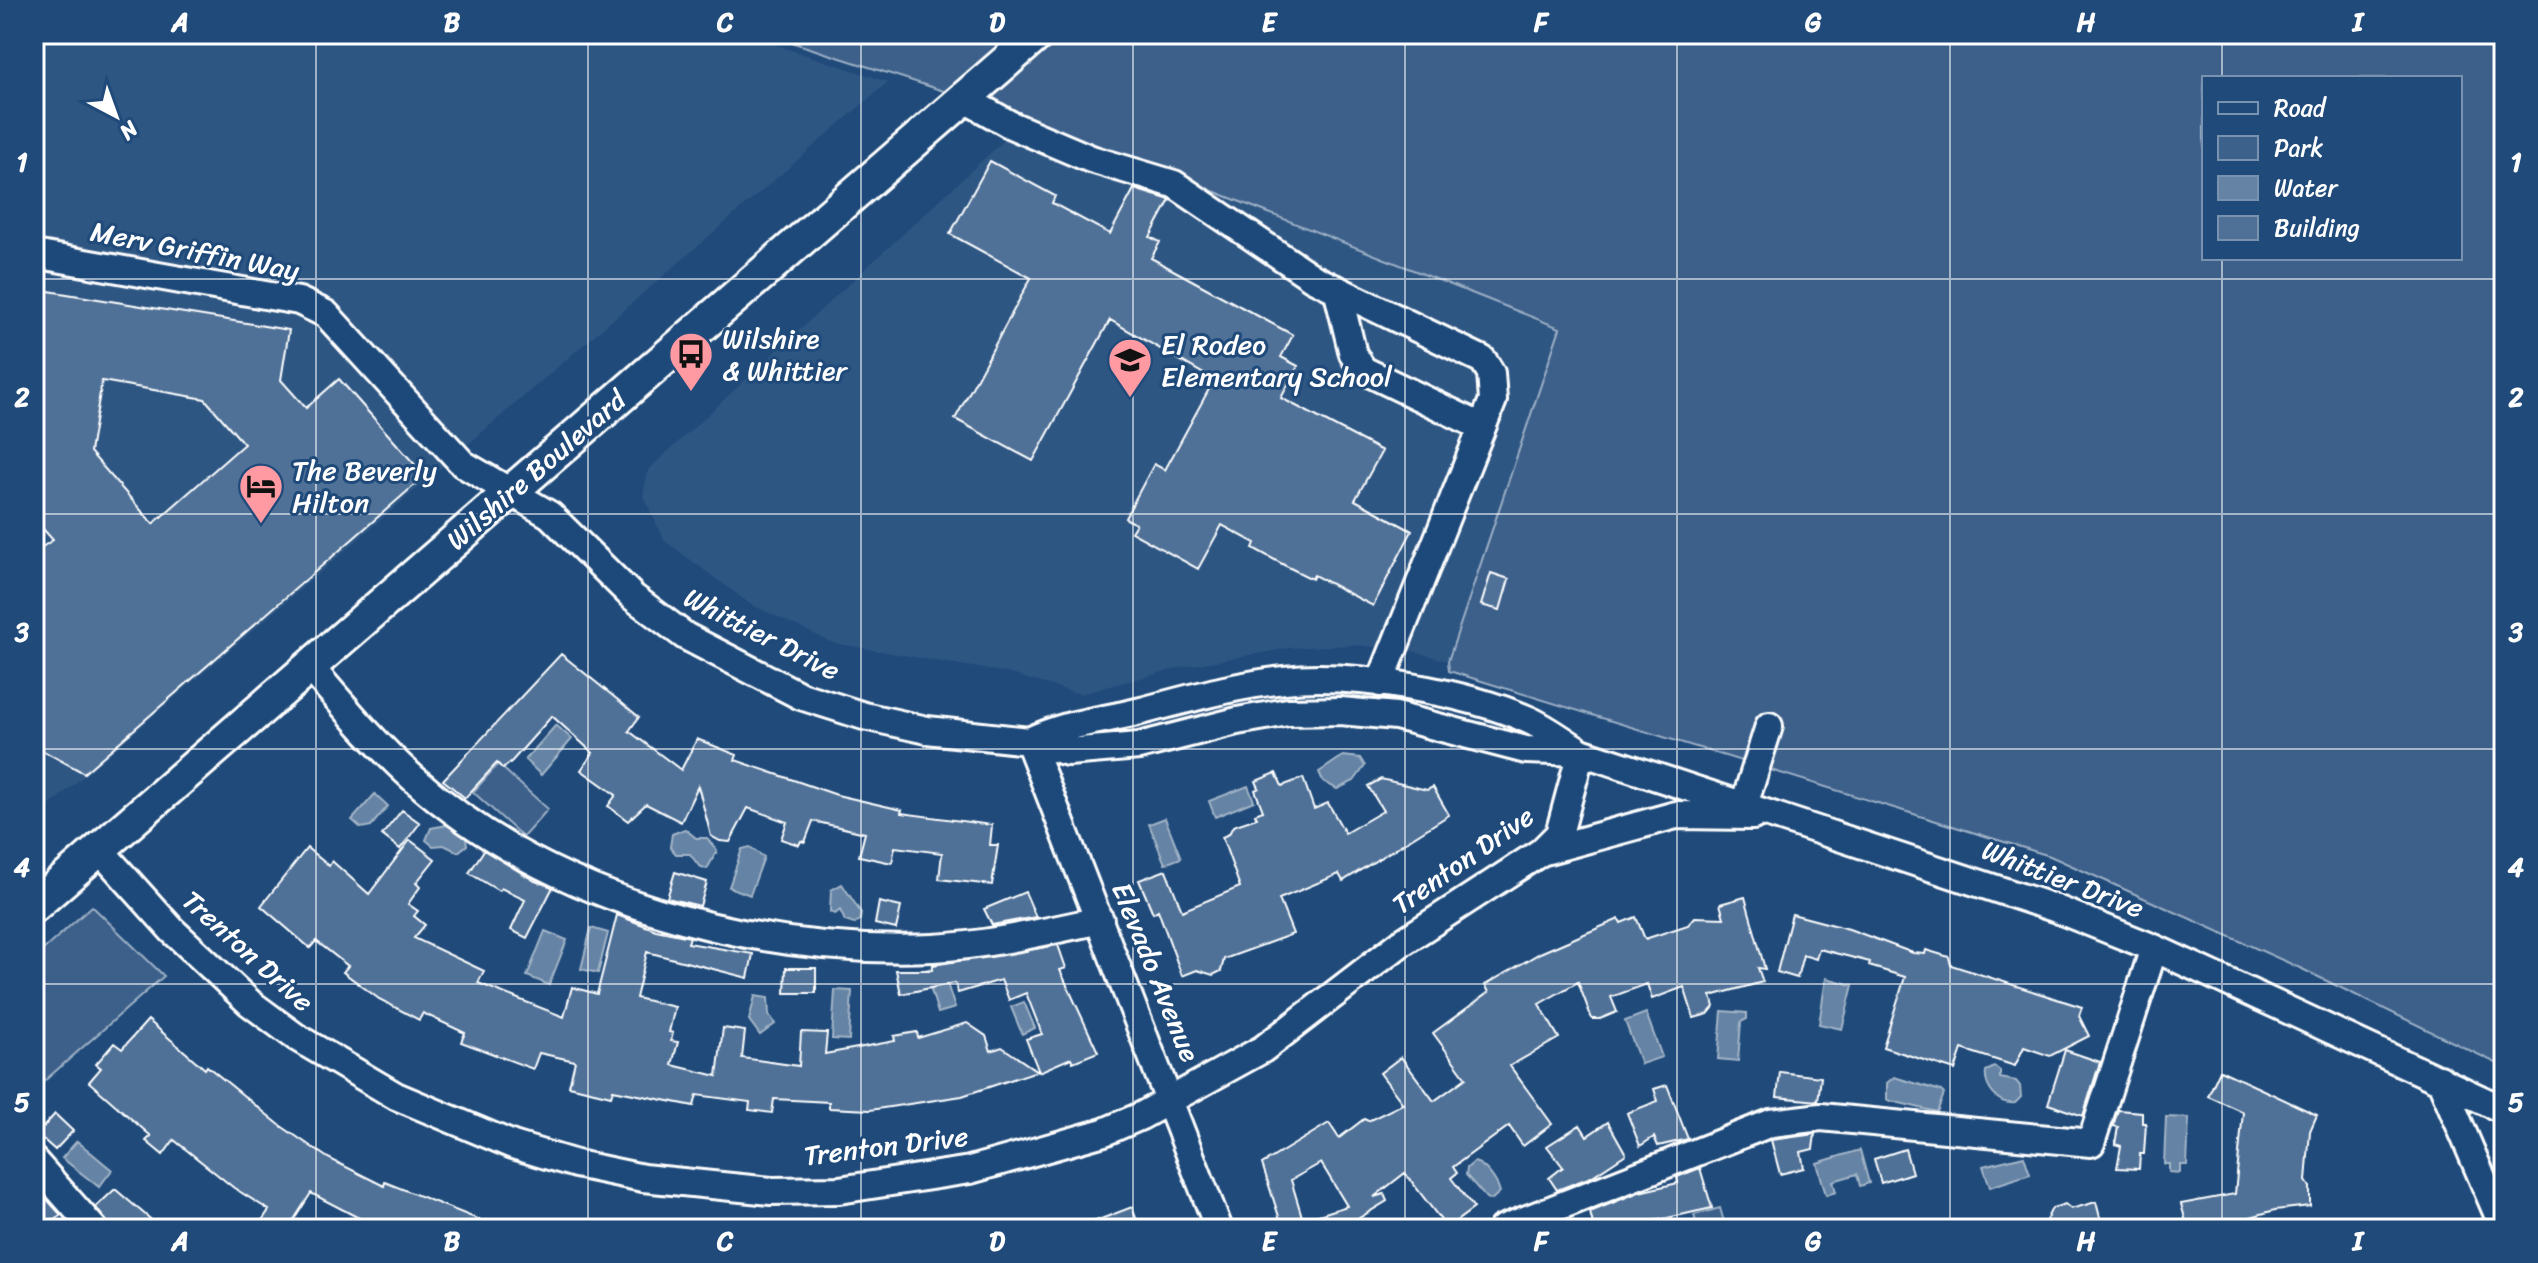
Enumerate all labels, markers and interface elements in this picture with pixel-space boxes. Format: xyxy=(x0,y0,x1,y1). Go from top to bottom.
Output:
text: A xyxy=(170,0,189,45)
text: B xyxy=(444,0,461,45)
text: C xyxy=(716,0,734,45)
text: D xyxy=(989,0,1005,45)
text: E xyxy=(1262,0,1279,45)
text: F xyxy=(1533,0,1550,45)
text: G xyxy=(1805,0,1822,45)
text: H xyxy=(2077,0,2096,45)
text: I xyxy=(2351,0,2366,45)
north arrow xyxy=(76,76,156,156)
legend xyxy=(2202,76,2462,260)
text: Road xyxy=(2274,87,2328,129)
text: N xyxy=(110,110,148,151)
text: Park xyxy=(2274,127,2323,169)
text: 1 xyxy=(16,139,28,185)
text: 1 xyxy=(2510,139,2522,185)
text: Water xyxy=(2274,167,2339,209)
street label: Merv Griffin Way xyxy=(86,207,304,295)
text: Building xyxy=(2274,207,2360,249)
place label: Wilshire & Whittier xyxy=(722,314,848,395)
place label: El Rodeo Elementary School xyxy=(1161,320,1393,401)
bus stop icon: Wilshire & Whittier xyxy=(667,330,715,393)
school or university icon: El Rodeo Elementary School xyxy=(1106,336,1154,399)
text: 2 xyxy=(13,374,30,420)
text: 2 xyxy=(2507,374,2524,420)
street label: Wilshire Boulevard xyxy=(434,376,639,563)
place label: The Beverly Hilton xyxy=(292,446,437,527)
hotel icon: The Beverly Hilton xyxy=(237,462,285,525)
street label: Whittier Drive xyxy=(675,573,849,695)
text: 3 xyxy=(14,609,30,655)
text: 3 xyxy=(2508,609,2524,655)
street label: Trenton Drive xyxy=(1381,793,1545,927)
street label: Whittier Drive xyxy=(1975,826,2151,932)
text: 4 xyxy=(14,844,30,890)
text: 4 xyxy=(2508,844,2524,890)
street label: Elevado Avenue xyxy=(1098,875,1214,1069)
street label: Trenton Drive xyxy=(170,878,326,1024)
text: 5 xyxy=(14,1079,30,1125)
text: 5 xyxy=(2508,1079,2524,1125)
street label: Trenton Drive xyxy=(801,1112,971,1180)
text: A xyxy=(170,1218,189,1263)
text: B xyxy=(444,1218,461,1263)
text: C xyxy=(716,1218,734,1263)
text: D xyxy=(989,1218,1005,1263)
text: E xyxy=(1262,1218,1279,1263)
text: F xyxy=(1533,1218,1550,1263)
text: G xyxy=(1805,1218,1822,1263)
text: H xyxy=(2077,1218,2096,1263)
text: I xyxy=(2351,1218,2366,1263)

